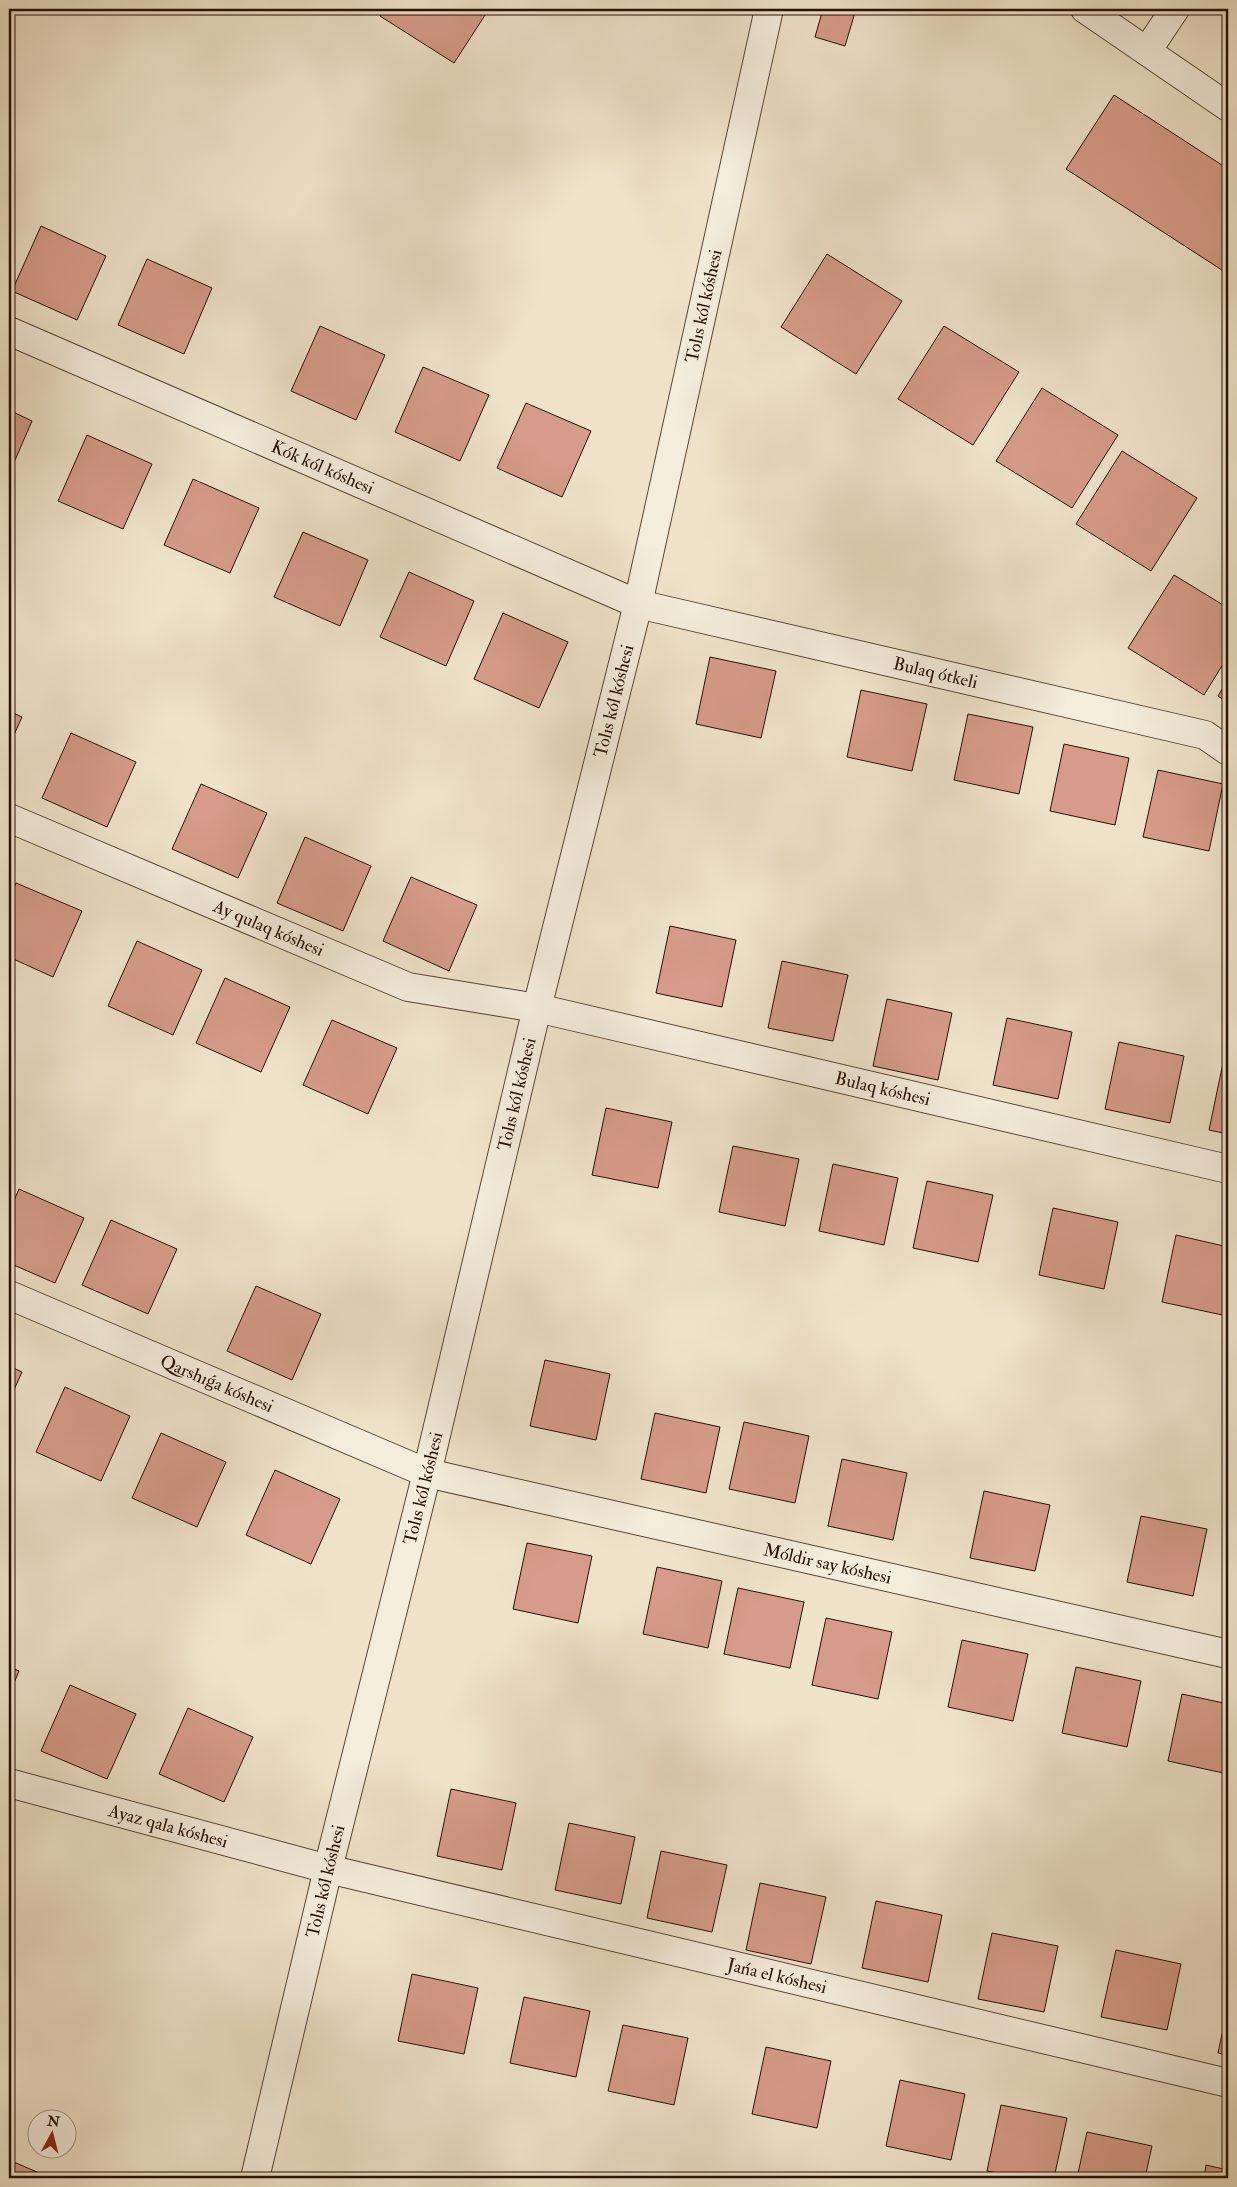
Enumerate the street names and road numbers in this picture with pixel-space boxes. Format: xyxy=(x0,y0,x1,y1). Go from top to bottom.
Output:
street label: Tolıs kól kóshesi xyxy=(680,247,727,365)
street label: Kók kól kóshesi xyxy=(268,435,378,500)
street label: Tolıs kól kóshesi xyxy=(589,642,639,760)
street label: Bulaq ótkeli xyxy=(891,652,980,694)
street label: Ay qulaq kóshesi xyxy=(209,894,328,962)
street label: Tolıs kól kóshesi xyxy=(492,1035,541,1153)
street label: Bulaq kóshesi xyxy=(833,1066,933,1111)
street label: Qarshıǵa kóshesi xyxy=(157,1349,277,1418)
street label: Tolıs kól kóshesi xyxy=(398,1429,448,1547)
street label: Móldir say kóshesi xyxy=(761,1538,894,1589)
street label: Ayaz qala kóshesi xyxy=(105,1799,231,1853)
street label: Tolıs kól kóshesi xyxy=(301,1822,350,1940)
street label: Jańa el kóshesi xyxy=(724,1953,829,1999)

